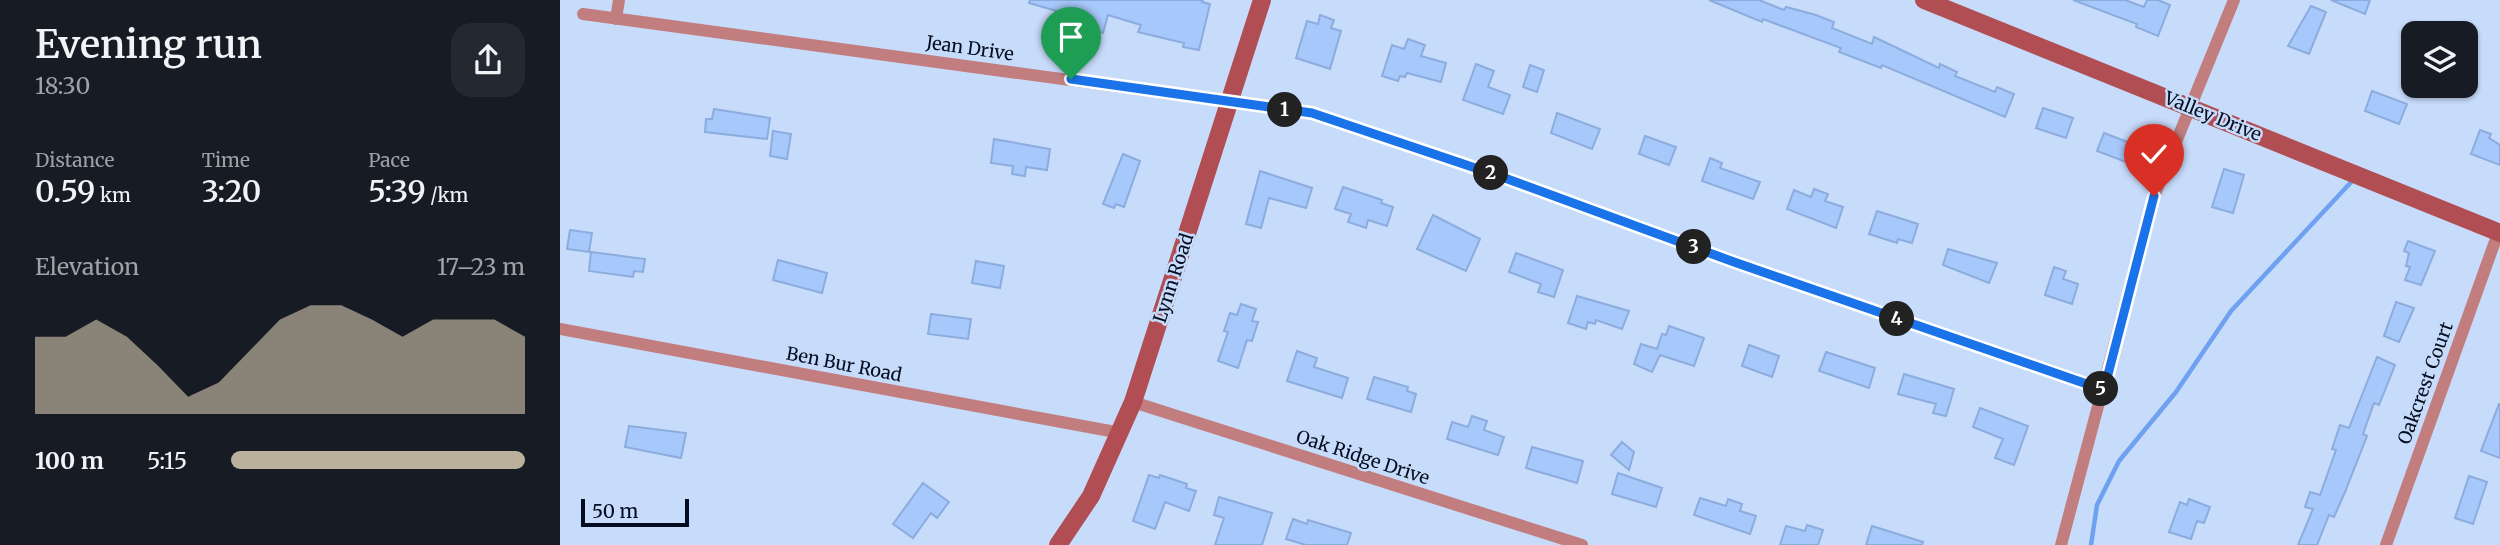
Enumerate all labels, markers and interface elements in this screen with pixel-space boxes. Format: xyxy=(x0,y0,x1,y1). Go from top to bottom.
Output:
pin xyxy=(1041,7,1101,79)
icon: arrive xyxy=(1052,18,1090,56)
text: Evening run xyxy=(35,21,262,68)
map controls xyxy=(2401,21,2478,98)
button: layers xyxy=(2401,21,2478,98)
button: share xyxy=(451,23,525,97)
street label: Jean Drive xyxy=(924,30,1015,66)
text: 18:30 xyxy=(35,71,90,100)
street label: Valley Drive xyxy=(2160,86,2265,146)
pin: 1 xyxy=(1268,92,1302,128)
text: 1 xyxy=(1280,97,1289,121)
pin xyxy=(2124,124,2184,196)
icon: check xyxy=(2135,135,2173,173)
text: Distance xyxy=(35,148,114,172)
text: Time xyxy=(202,148,250,172)
text: Pace xyxy=(368,148,410,172)
pin: 2 xyxy=(1474,156,1508,190)
text: 2 xyxy=(1485,160,1496,184)
text: 0.59 xyxy=(35,172,95,210)
text: 3:20 xyxy=(202,172,261,210)
text: 5:39 xyxy=(368,172,426,210)
text: km xyxy=(95,183,131,207)
text: /km xyxy=(426,183,469,207)
street label: Lynn Road xyxy=(1148,230,1198,326)
pin: 3 xyxy=(1676,230,1712,264)
text: 3 xyxy=(1688,234,1699,258)
text: Elevation xyxy=(35,252,139,281)
text: 17–23 m xyxy=(437,252,525,281)
pin: 4 xyxy=(1880,302,1914,336)
text: 4 xyxy=(1890,306,1903,330)
street label: Oakcrest Court xyxy=(2392,319,2458,447)
street label: Ben Bur Road xyxy=(784,342,904,387)
pin: 5 xyxy=(2084,372,2118,406)
text: 5 xyxy=(2095,376,2106,400)
street label: Oak Ridge Drive xyxy=(1294,425,1432,489)
text: 100 m xyxy=(35,446,104,475)
text: 5:15 xyxy=(147,446,187,475)
scale bar xyxy=(581,496,690,528)
text: 50 m xyxy=(592,499,638,523)

